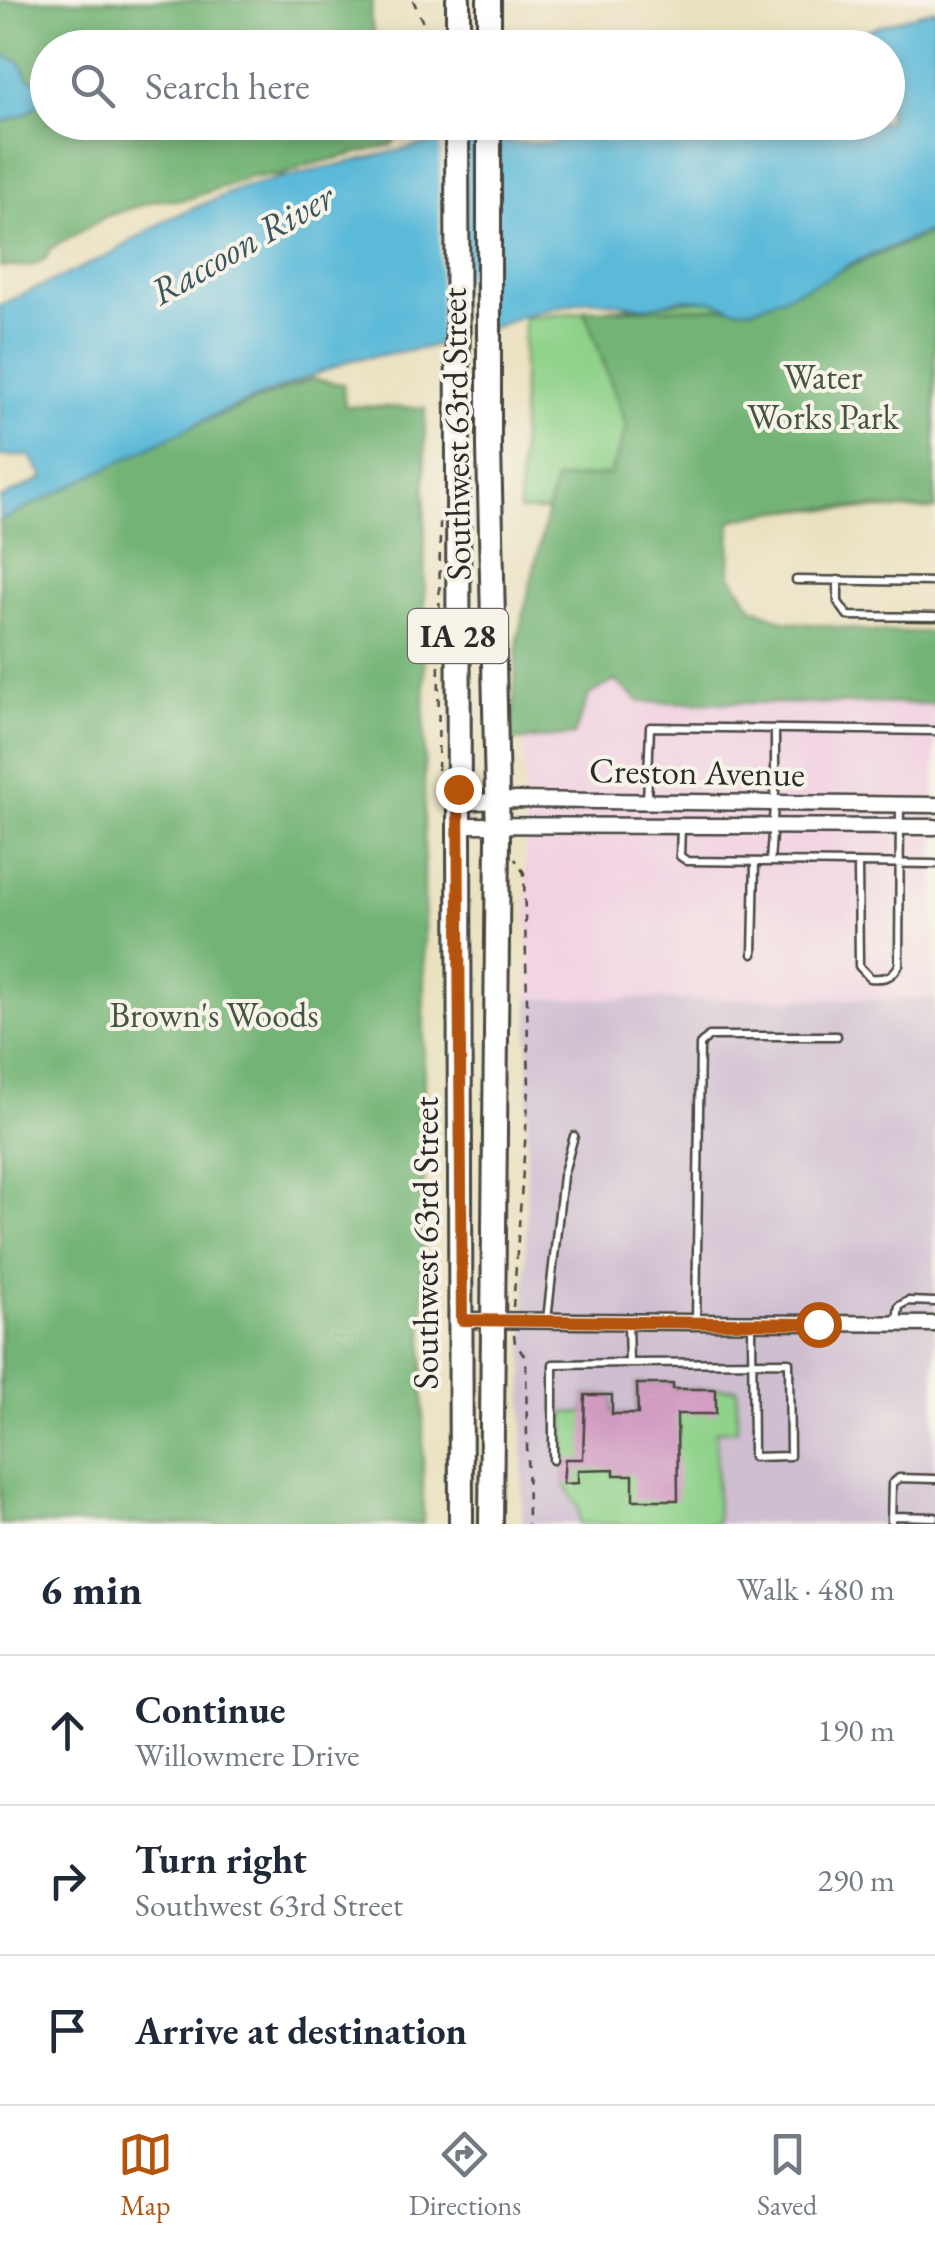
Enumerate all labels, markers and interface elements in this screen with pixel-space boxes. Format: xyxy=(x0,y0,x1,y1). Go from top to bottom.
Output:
search box xyxy=(30,30,905,140)
icon: search xyxy=(65,58,120,113)
text: Search here xyxy=(145,61,310,110)
water label: Raccoon River xyxy=(141,171,344,316)
street label: Southwest 63rd Street xyxy=(430,287,481,581)
park label: Water Works Park xyxy=(747,354,900,439)
road number: IA 28 xyxy=(408,609,508,663)
street label: Creston Avenue xyxy=(589,747,805,796)
route end xyxy=(436,767,482,813)
park label: Brown's Woods xyxy=(109,992,319,1037)
street label: Southwest 63rd Street xyxy=(403,1096,448,1390)
route start xyxy=(796,1302,842,1348)
text: 6 min xyxy=(40,1562,142,1617)
text: Walk · 480 m xyxy=(737,1568,895,1610)
text: Continue xyxy=(135,1685,286,1734)
icon: ahead xyxy=(40,1703,95,1758)
text: 190 m xyxy=(818,1709,895,1751)
text: Willowmere Drive xyxy=(135,1734,359,1776)
text: Turn right xyxy=(135,1835,307,1884)
icon: right xyxy=(40,1853,95,1908)
text: 290 m xyxy=(818,1859,895,1901)
text: Southwest 63rd Street xyxy=(135,1884,403,1926)
icon: arrive xyxy=(40,2003,95,2058)
text: Arrive at destination xyxy=(135,2006,467,2055)
tab: Map xyxy=(118,2127,173,2223)
tab: Directions xyxy=(409,2127,521,2223)
tab: Saved xyxy=(757,2127,817,2223)

